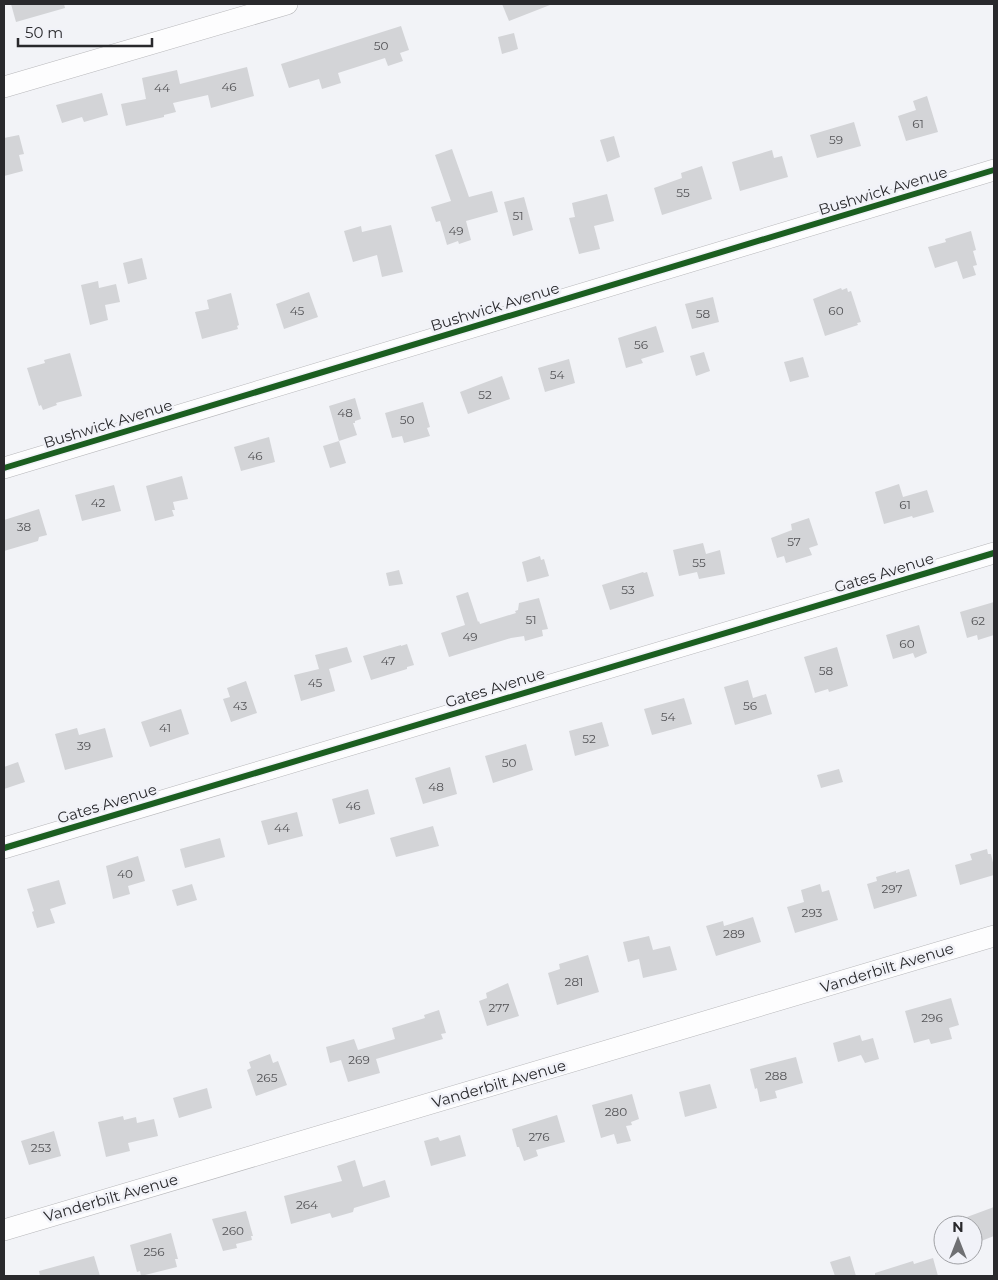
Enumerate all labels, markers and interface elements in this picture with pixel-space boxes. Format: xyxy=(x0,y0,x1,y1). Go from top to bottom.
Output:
scale bar xyxy=(18,15,151,47)
text: 50 m xyxy=(25,23,63,42)
house number: 50 xyxy=(374,38,388,53)
house number: 46 xyxy=(221,79,237,94)
house number: 44 xyxy=(154,80,170,95)
house number: 61 xyxy=(912,116,924,131)
house number: 59 xyxy=(829,132,843,147)
street label: Bushwick Avenue xyxy=(816,162,950,219)
house number: 55 xyxy=(676,185,690,200)
house number: 51 xyxy=(512,208,524,223)
house number: 49 xyxy=(448,223,464,238)
street label: Bushwick Avenue xyxy=(428,278,562,335)
house number: 45 xyxy=(290,303,305,318)
house number: 60 xyxy=(828,303,844,318)
house number: 58 xyxy=(696,306,711,321)
house number: 56 xyxy=(634,337,648,352)
house number: 54 xyxy=(550,367,564,382)
house number: 52 xyxy=(478,387,492,402)
street label: Bushwick Avenue xyxy=(41,395,175,452)
house number: 48 xyxy=(337,405,353,420)
house number: 50 xyxy=(400,412,414,427)
house number: 46 xyxy=(247,448,263,463)
house number: 42 xyxy=(91,495,106,510)
house number: 61 xyxy=(899,497,911,512)
house number: 38 xyxy=(17,519,32,534)
house number: 57 xyxy=(787,534,801,549)
street label: Gates Avenue xyxy=(832,548,936,597)
house number: 55 xyxy=(692,555,706,570)
house number: 53 xyxy=(621,582,635,597)
house number: 51 xyxy=(525,612,537,627)
house number: 62 xyxy=(971,613,985,628)
house number: 49 xyxy=(462,629,478,644)
house number: 60 xyxy=(899,636,915,651)
house number: 47 xyxy=(381,653,395,668)
street label: Gates Avenue xyxy=(443,663,547,712)
house number: 58 xyxy=(819,663,834,678)
house number: 45 xyxy=(308,675,323,690)
house number: 43 xyxy=(233,698,247,713)
house number: 56 xyxy=(743,698,757,713)
house number: 54 xyxy=(661,709,675,724)
house number: 41 xyxy=(159,720,171,735)
house number: 52 xyxy=(582,731,596,746)
house number: 39 xyxy=(77,738,91,753)
house number: 50 xyxy=(502,755,516,770)
street label: Gates Avenue xyxy=(55,779,159,828)
house number: 48 xyxy=(428,779,444,794)
house number: 46 xyxy=(345,798,361,813)
house number: 44 xyxy=(274,820,290,835)
house number: 40 xyxy=(117,866,133,881)
house number: 297 xyxy=(881,881,903,896)
house number: 293 xyxy=(802,905,823,920)
house number: 289 xyxy=(723,926,745,941)
street label: Vanderbilt Avenue xyxy=(818,938,956,997)
house number: 281 xyxy=(565,974,583,989)
house number: 277 xyxy=(489,1000,509,1015)
house number: 296 xyxy=(921,1010,943,1025)
house number: 269 xyxy=(348,1052,370,1067)
street label: Vanderbilt Avenue xyxy=(430,1055,568,1112)
house number: 288 xyxy=(765,1068,787,1083)
house number: 265 xyxy=(257,1070,278,1085)
house number: 280 xyxy=(605,1104,627,1119)
house number: 276 xyxy=(529,1129,549,1144)
house number: 253 xyxy=(31,1140,51,1155)
street label: Vanderbilt Avenue xyxy=(42,1169,180,1226)
house number: 264 xyxy=(296,1197,318,1212)
north arrow xyxy=(933,1215,983,1265)
text: N xyxy=(952,1218,964,1236)
house number: 260 xyxy=(222,1223,244,1238)
house number: 256 xyxy=(144,1244,164,1259)

